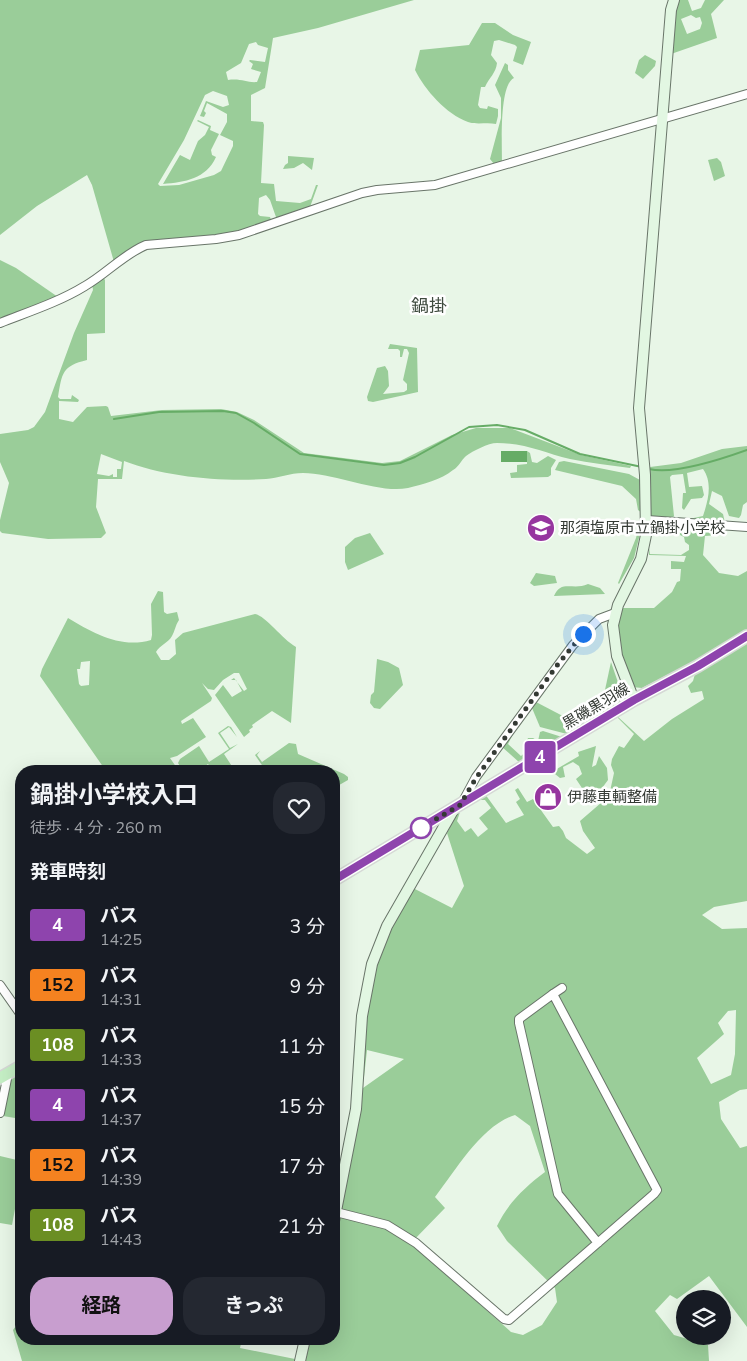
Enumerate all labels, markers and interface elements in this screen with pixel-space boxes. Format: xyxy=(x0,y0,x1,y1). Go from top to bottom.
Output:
district label: 鍋掛 xyxy=(411,294,447,318)
school or university icon: 那須塩原市立鍋掛小学校 xyxy=(526,513,556,543)
place label: 那須塩原市立鍋掛小学校 xyxy=(560,518,725,538)
your location xyxy=(571,622,596,647)
street label: 黒磯黒羽線 xyxy=(559,678,633,734)
line badge: 4 xyxy=(524,741,556,773)
text: 4 xyxy=(535,745,545,769)
text: 鍋掛小学校入口 xyxy=(30,779,198,811)
button: heart xyxy=(273,782,325,834)
shop icon: 伊藤車輌整備 xyxy=(533,782,563,812)
place label: 伊藤車輌整備 xyxy=(567,787,657,807)
text: 徒歩 · 4 分 · 260 m xyxy=(30,817,162,839)
unlabelled marker xyxy=(410,817,432,839)
text: 発車時刻 xyxy=(30,859,106,885)
text: バス xyxy=(100,903,138,929)
text: 4 xyxy=(52,913,63,937)
text: 3 分 xyxy=(290,914,325,940)
text: 14:25 xyxy=(100,929,142,951)
text: バス xyxy=(100,963,138,989)
text: 152 xyxy=(41,973,74,997)
text: 9 分 xyxy=(290,974,325,1000)
text: 14:31 xyxy=(100,989,142,1011)
text: バス xyxy=(100,1023,138,1049)
text: 108 xyxy=(41,1033,74,1057)
text: 11 分 xyxy=(278,1034,325,1060)
text: 14:33 xyxy=(100,1049,142,1071)
text: バス xyxy=(100,1083,138,1109)
text: 4 xyxy=(52,1093,63,1117)
text: 15 分 xyxy=(278,1094,325,1120)
text: 14:37 xyxy=(100,1109,142,1131)
text: バス xyxy=(100,1143,138,1169)
text: 152 xyxy=(41,1153,74,1177)
text: 17 分 xyxy=(278,1154,325,1180)
text: 14:39 xyxy=(100,1169,142,1191)
text: バス xyxy=(100,1203,138,1229)
text: 108 xyxy=(41,1213,74,1237)
text: 21 分 xyxy=(278,1214,325,1240)
text: 14:43 xyxy=(100,1229,142,1251)
button: 経路 xyxy=(30,1277,173,1335)
button: きっぷ xyxy=(183,1277,325,1335)
map controls xyxy=(676,1290,731,1345)
button: layers xyxy=(676,1290,731,1345)

